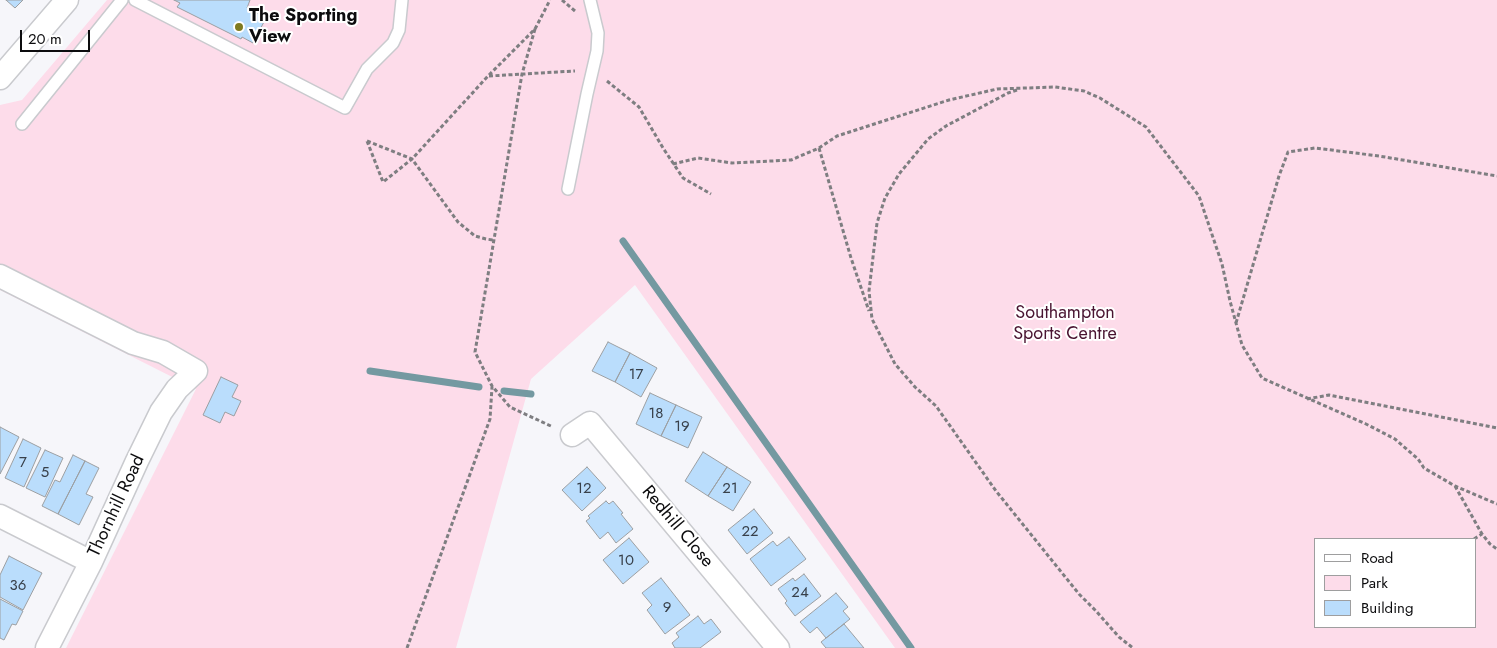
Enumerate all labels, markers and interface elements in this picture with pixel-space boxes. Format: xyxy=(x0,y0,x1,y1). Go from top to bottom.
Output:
place label: The Sporting View xyxy=(249,6,357,48)
scale bar xyxy=(22,20,92,52)
marker: The Sporting View xyxy=(233,21,245,33)
text: 20 m xyxy=(28,28,62,50)
park label: Southampton Sports Centre xyxy=(1013,303,1117,346)
house number: 17 xyxy=(629,366,643,384)
house number: 18 xyxy=(649,405,663,423)
house number: 19 xyxy=(674,418,690,436)
street label: Thornhill Road xyxy=(84,452,150,560)
house number: 7 xyxy=(19,454,27,472)
house number: 5 xyxy=(41,464,49,482)
house number: 12 xyxy=(576,480,592,498)
house number: 21 xyxy=(722,480,738,498)
street label: Redhill Close xyxy=(637,482,717,572)
house number: 22 xyxy=(741,523,759,541)
legend xyxy=(1314,538,1477,628)
text: Road xyxy=(1361,547,1393,569)
house number: 10 xyxy=(618,552,634,570)
text: Park xyxy=(1361,572,1388,594)
house number: 36 xyxy=(10,577,26,595)
house number: 24 xyxy=(791,584,809,602)
text: Building xyxy=(1361,597,1413,619)
house number: 9 xyxy=(663,599,671,617)

